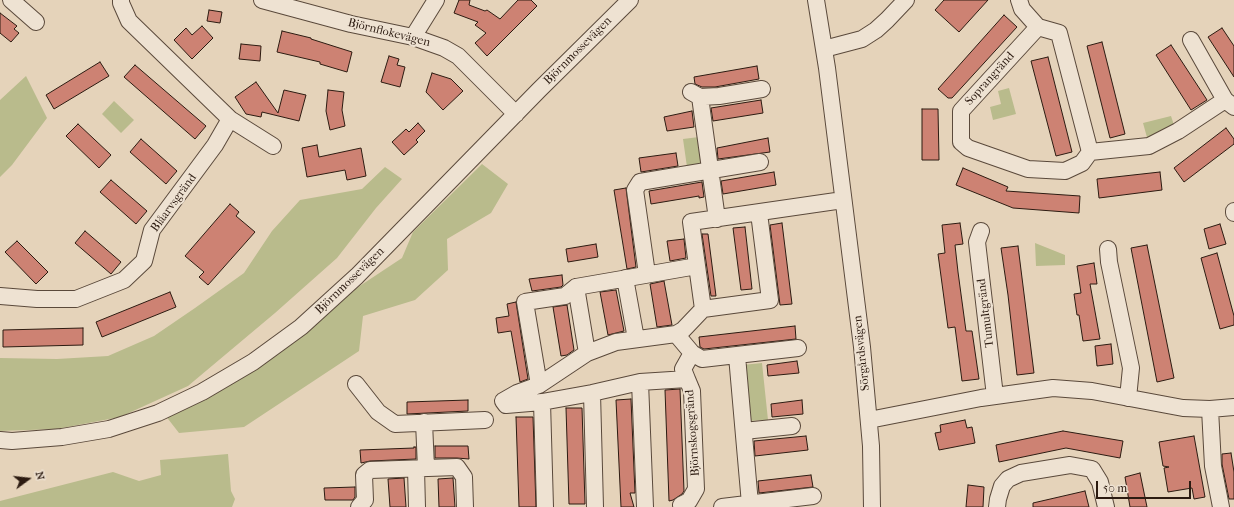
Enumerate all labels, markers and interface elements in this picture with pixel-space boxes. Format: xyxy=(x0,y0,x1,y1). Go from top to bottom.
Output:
street label: Björnmossevägen xyxy=(541,14,615,88)
street label: Björnflokevägen xyxy=(346,16,432,50)
street label: Soprangränd xyxy=(962,49,1018,109)
street label: Blåarvsgränd xyxy=(148,171,200,235)
street label: Björnmossevägen xyxy=(313,244,387,318)
street label: Tumultgränd xyxy=(975,278,997,348)
street label: Sörgårdsvägen xyxy=(851,315,873,391)
street label: Björnskogsgränd xyxy=(683,389,703,477)
north arrow xyxy=(8,459,48,499)
text: N xyxy=(33,470,47,481)
scale bar xyxy=(1098,473,1193,499)
text: 50 m xyxy=(1103,481,1127,495)

